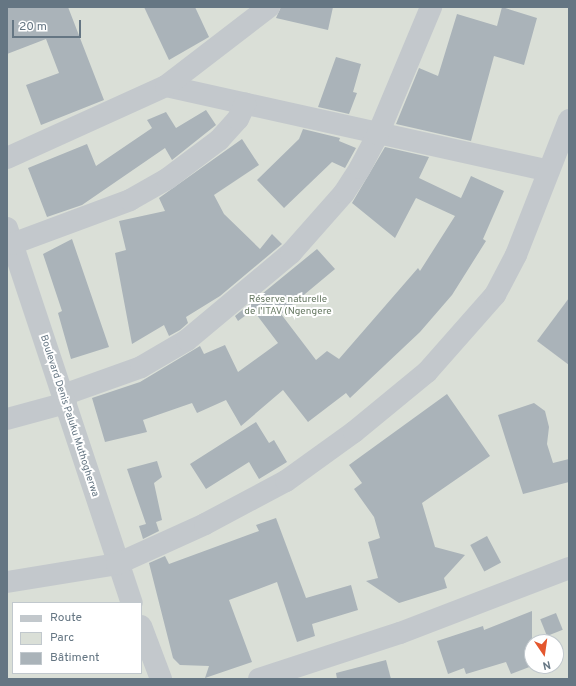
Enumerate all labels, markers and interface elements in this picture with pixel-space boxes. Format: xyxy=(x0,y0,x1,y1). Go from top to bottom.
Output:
scale bar xyxy=(14,12,83,38)
text: 20 m xyxy=(19,19,47,35)
park label: Réserve naturelle de l'ITAV (Ngengere xyxy=(244,293,332,316)
street label: Boulevard Denis Paluku Muthogherwa xyxy=(37,333,101,499)
legend xyxy=(12,602,142,674)
text: Route xyxy=(50,610,82,626)
text: Parc xyxy=(50,630,74,646)
north arrow xyxy=(524,634,564,674)
text: Bâtiment xyxy=(50,650,100,666)
text: N xyxy=(541,657,552,672)

